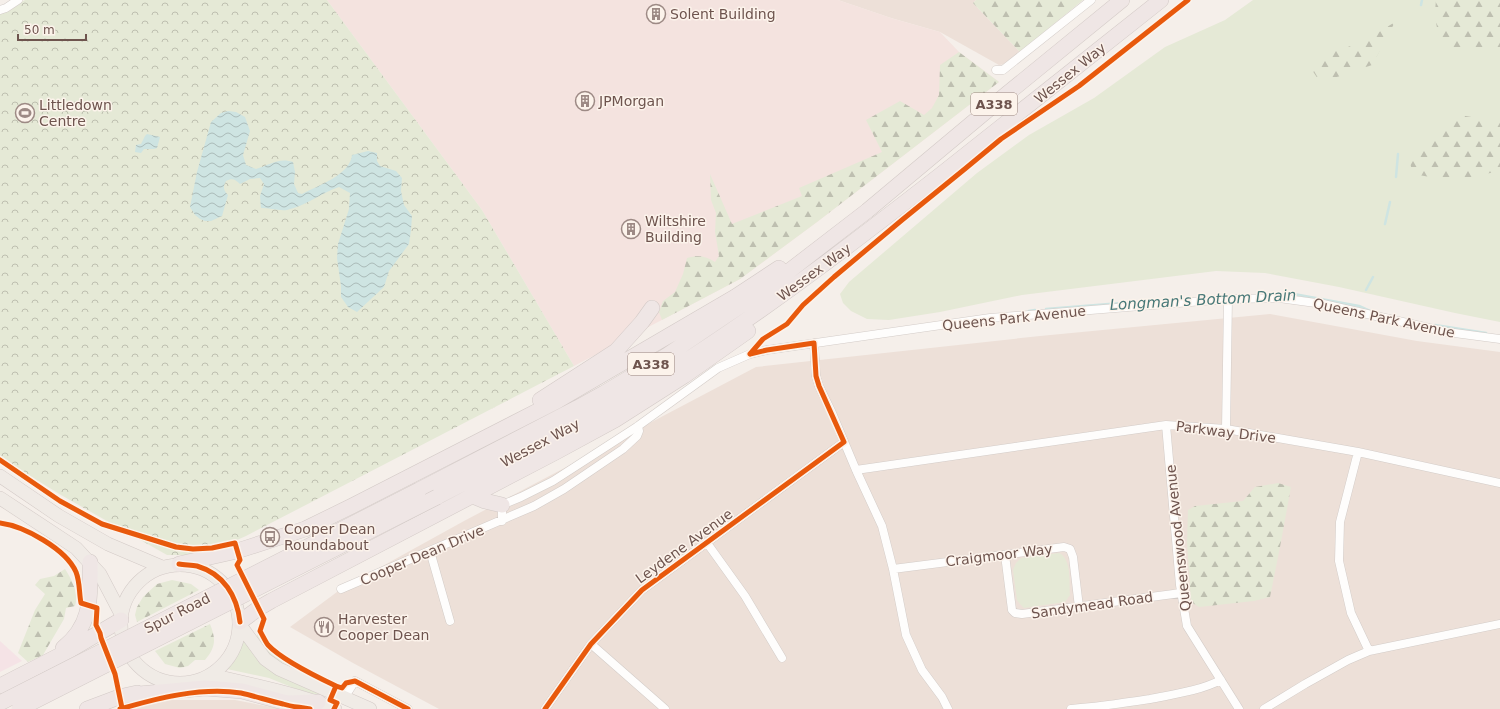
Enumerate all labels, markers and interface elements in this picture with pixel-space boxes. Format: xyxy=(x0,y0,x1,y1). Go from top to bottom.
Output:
building icon: Solent Building xyxy=(645,3,667,25)
place label: Solent Building xyxy=(670,6,776,22)
scale bar xyxy=(18,16,86,42)
text: 50 m xyxy=(24,23,55,37)
street label: Wessex Way xyxy=(1031,39,1109,107)
building icon: JPMorgan xyxy=(574,90,596,112)
place label: JPMorgan xyxy=(598,93,664,109)
road number: A338 xyxy=(971,93,1017,115)
place label: Littledown Centre xyxy=(39,97,112,129)
sports icon: Littledown Centre xyxy=(14,102,36,124)
place label: Wiltshire Building xyxy=(645,213,706,245)
building icon: Wiltshire Building xyxy=(620,218,642,240)
street label: Wessex Way xyxy=(774,240,854,304)
water label: Longman's Bottom Drain xyxy=(1109,286,1297,314)
street label: Queens Park Avenue xyxy=(1312,295,1456,341)
street label: Queens Park Avenue xyxy=(941,302,1087,334)
road number: A338 xyxy=(628,353,674,375)
street label: Wessex Way xyxy=(498,415,582,471)
street label: Parkway Drive xyxy=(1175,418,1277,446)
street label: Queenswood Avenue xyxy=(1162,464,1194,612)
street label: Leydene Avenue xyxy=(632,505,736,587)
place label: Cooper Dean Roundabout xyxy=(284,521,375,553)
street label: Cooper Dean Drive xyxy=(358,522,486,588)
bus stop icon: Cooper Dean Roundabout xyxy=(259,526,281,548)
street label: Craigmoor Way xyxy=(945,540,1053,570)
street label: Sandymead Road xyxy=(1030,589,1154,621)
street label: Spur Road xyxy=(141,590,213,636)
place label: Harvester Cooper Dean xyxy=(338,611,429,643)
restaurant icon: Harvester Cooper Dean xyxy=(313,616,335,638)

